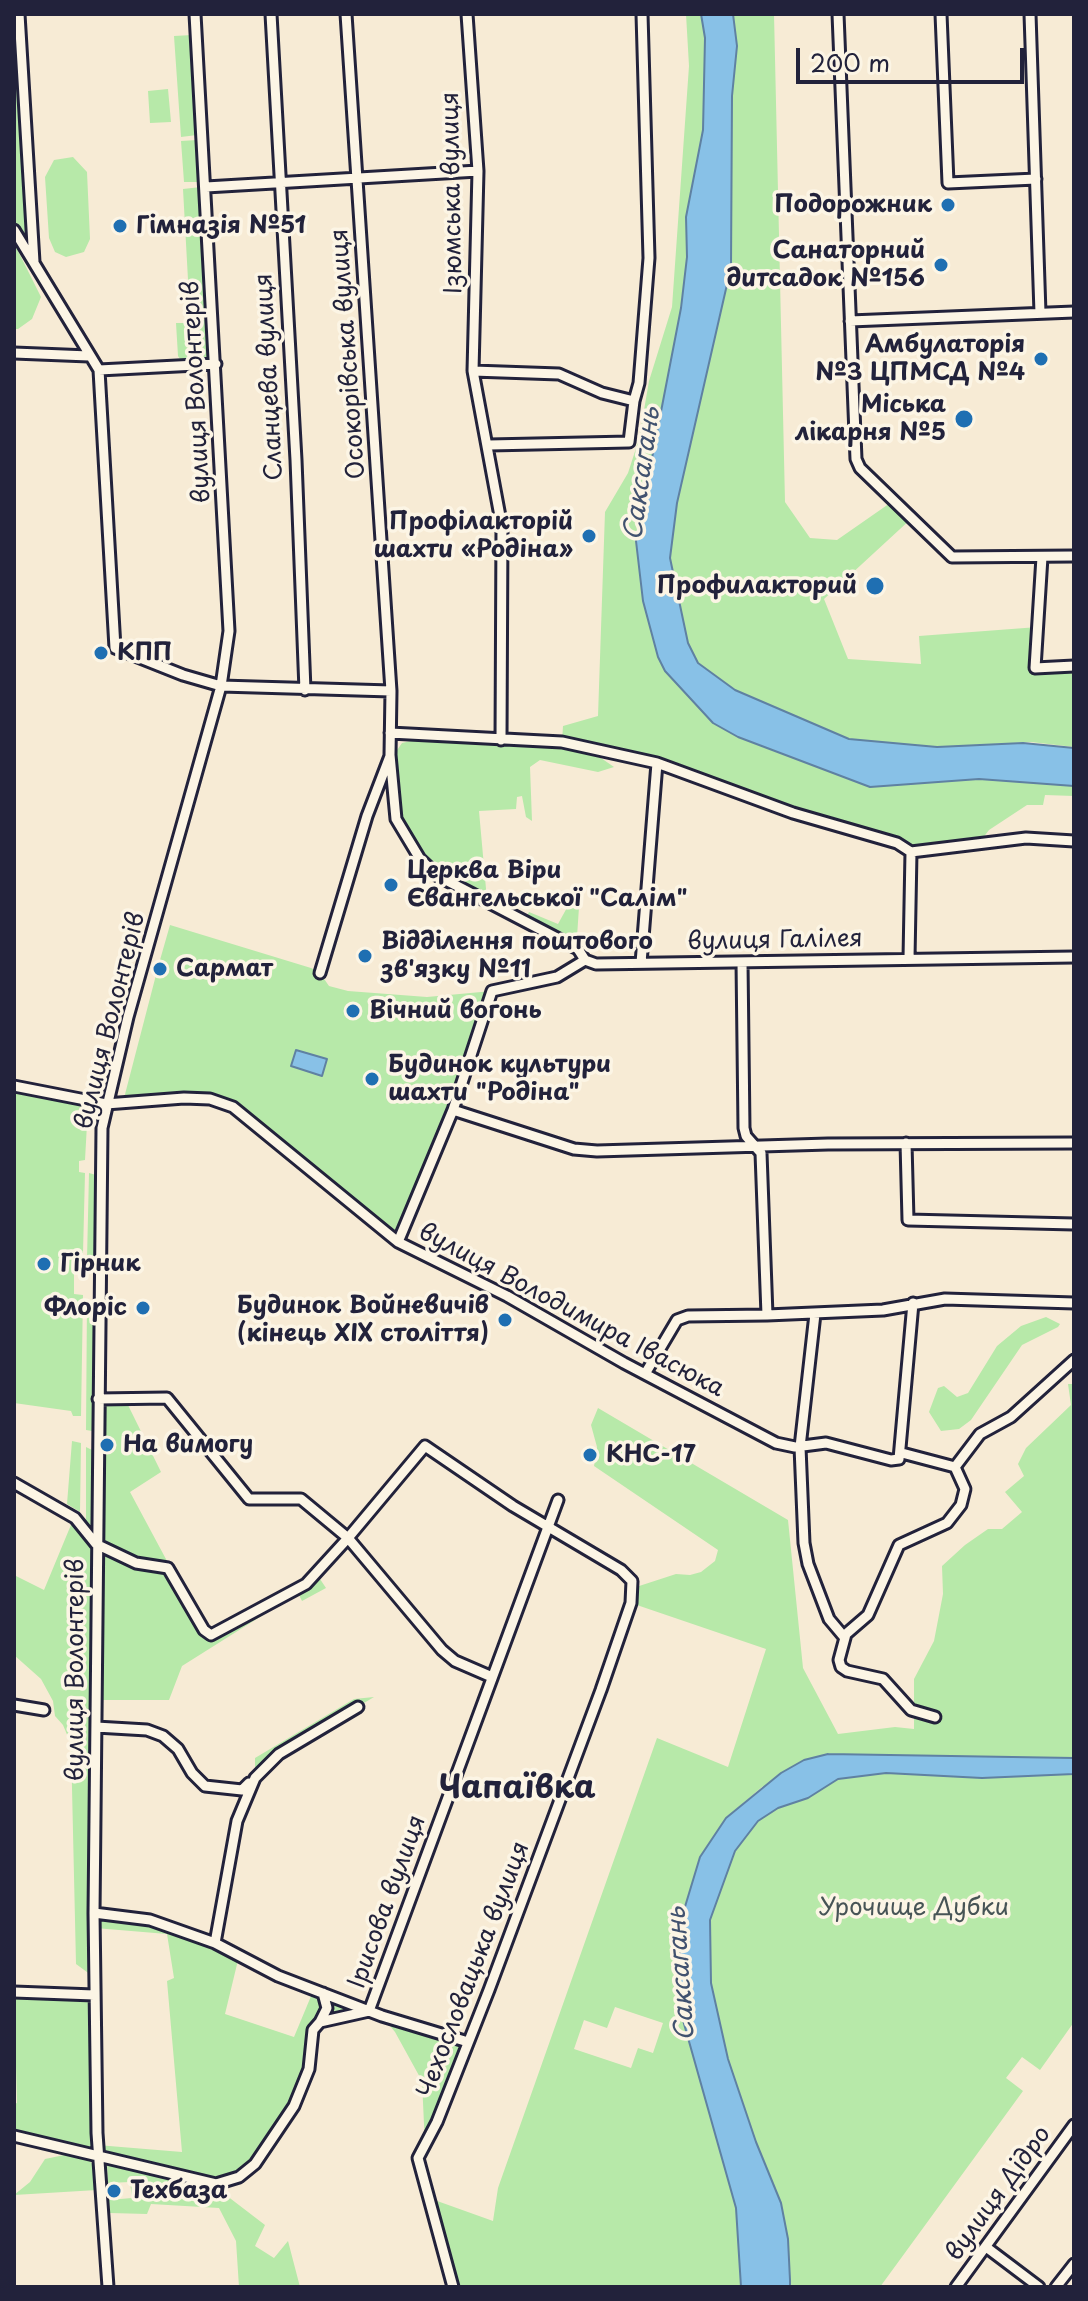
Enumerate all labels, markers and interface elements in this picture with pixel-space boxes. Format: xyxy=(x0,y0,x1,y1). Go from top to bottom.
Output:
scale bar xyxy=(800,32,1028,82)
text: 200 m xyxy=(810,44,890,80)
street label: Ізюмська вулиця xyxy=(437,92,469,294)
place label: Подорожник xyxy=(775,191,932,219)
marker: Подорожник xyxy=(939,196,957,214)
place label: Гімназія №51 xyxy=(136,212,306,240)
marker: Гімназія №51 xyxy=(111,217,129,235)
street label: Осокорівська вулиця xyxy=(326,228,372,480)
place label: Санаторний дитсадок №156 xyxy=(727,237,925,293)
marker: Санаторний дитсадок №156 xyxy=(932,256,950,274)
street label: Сланцева вулиця xyxy=(250,273,290,481)
street label: вулиця Волонтерів xyxy=(177,280,217,504)
place label: Амбулаторія №3 ЦПМСД №4 xyxy=(815,331,1025,387)
marker: Амбулаторія №3 ЦПМСД №4 xyxy=(1032,350,1050,368)
place label: Міська лікарня №5 xyxy=(795,391,946,447)
water label: Саксагань xyxy=(618,405,668,543)
marker: Міська лікарня №5 xyxy=(953,408,975,430)
place label: Профілакторій шахти «Родіна» xyxy=(373,508,573,564)
marker: Профілакторій шахти «Родіна» xyxy=(580,527,598,545)
place label: Профилакторий xyxy=(657,572,857,600)
marker: Профилакторий xyxy=(864,575,886,597)
place label: КПП xyxy=(117,639,172,667)
marker: КПП xyxy=(92,644,110,662)
place label: Церква Віри Євангельської "Салім" xyxy=(407,857,688,913)
marker: Церква Віри Євангельської "Салім" xyxy=(382,876,400,894)
street label: вулиця Волонтерів xyxy=(70,910,152,1132)
street label: вулиця Галілея xyxy=(687,925,863,957)
place label: Відділення поштового зв'язку №11 xyxy=(381,928,653,984)
marker: Відділення поштового зв'язку №11 xyxy=(356,947,374,965)
place label: Сармат xyxy=(176,955,273,983)
marker: Сармат xyxy=(151,960,169,978)
place label: Вічний вогонь xyxy=(369,997,542,1025)
marker: Вічний вогонь xyxy=(344,1002,362,1020)
place label: Будинок культури шахти "Родіна" xyxy=(388,1051,611,1107)
marker: Будинок культури шахти "Родіна" xyxy=(363,1070,381,1088)
street label: вулиця Володимира Івасюка xyxy=(413,1218,729,1404)
place label: Гірник xyxy=(60,1250,141,1278)
marker: Гірник xyxy=(35,1255,53,1273)
place label: Будинок Войневичів (кінець ХІХ століття) xyxy=(237,1292,489,1348)
place label: Флоріс xyxy=(44,1294,127,1322)
marker: Флоріс xyxy=(134,1299,152,1317)
marker: Будинок Войневичів (кінець ХІХ століття) xyxy=(496,1311,514,1329)
place label: На вимогу xyxy=(123,1431,253,1459)
marker: На вимогу xyxy=(98,1436,116,1454)
place label: КНС-17 xyxy=(606,1441,696,1469)
marker: КНС-17 xyxy=(581,1446,599,1464)
street label: вулиця Волонтерів xyxy=(62,1559,90,1781)
district label: Чапаївка xyxy=(438,1770,596,1808)
street label: Ірисова вулиця xyxy=(343,1812,433,1992)
street label: Чехословацька вулиця xyxy=(412,1838,536,2102)
park label: Урочище Дубки xyxy=(819,1894,1009,1922)
water label: Саксагань xyxy=(662,1906,702,2042)
street label: вулиця Дідро xyxy=(941,2121,1057,2267)
place label: Техбаза xyxy=(130,2177,227,2205)
marker: Техбаза xyxy=(105,2182,123,2200)

